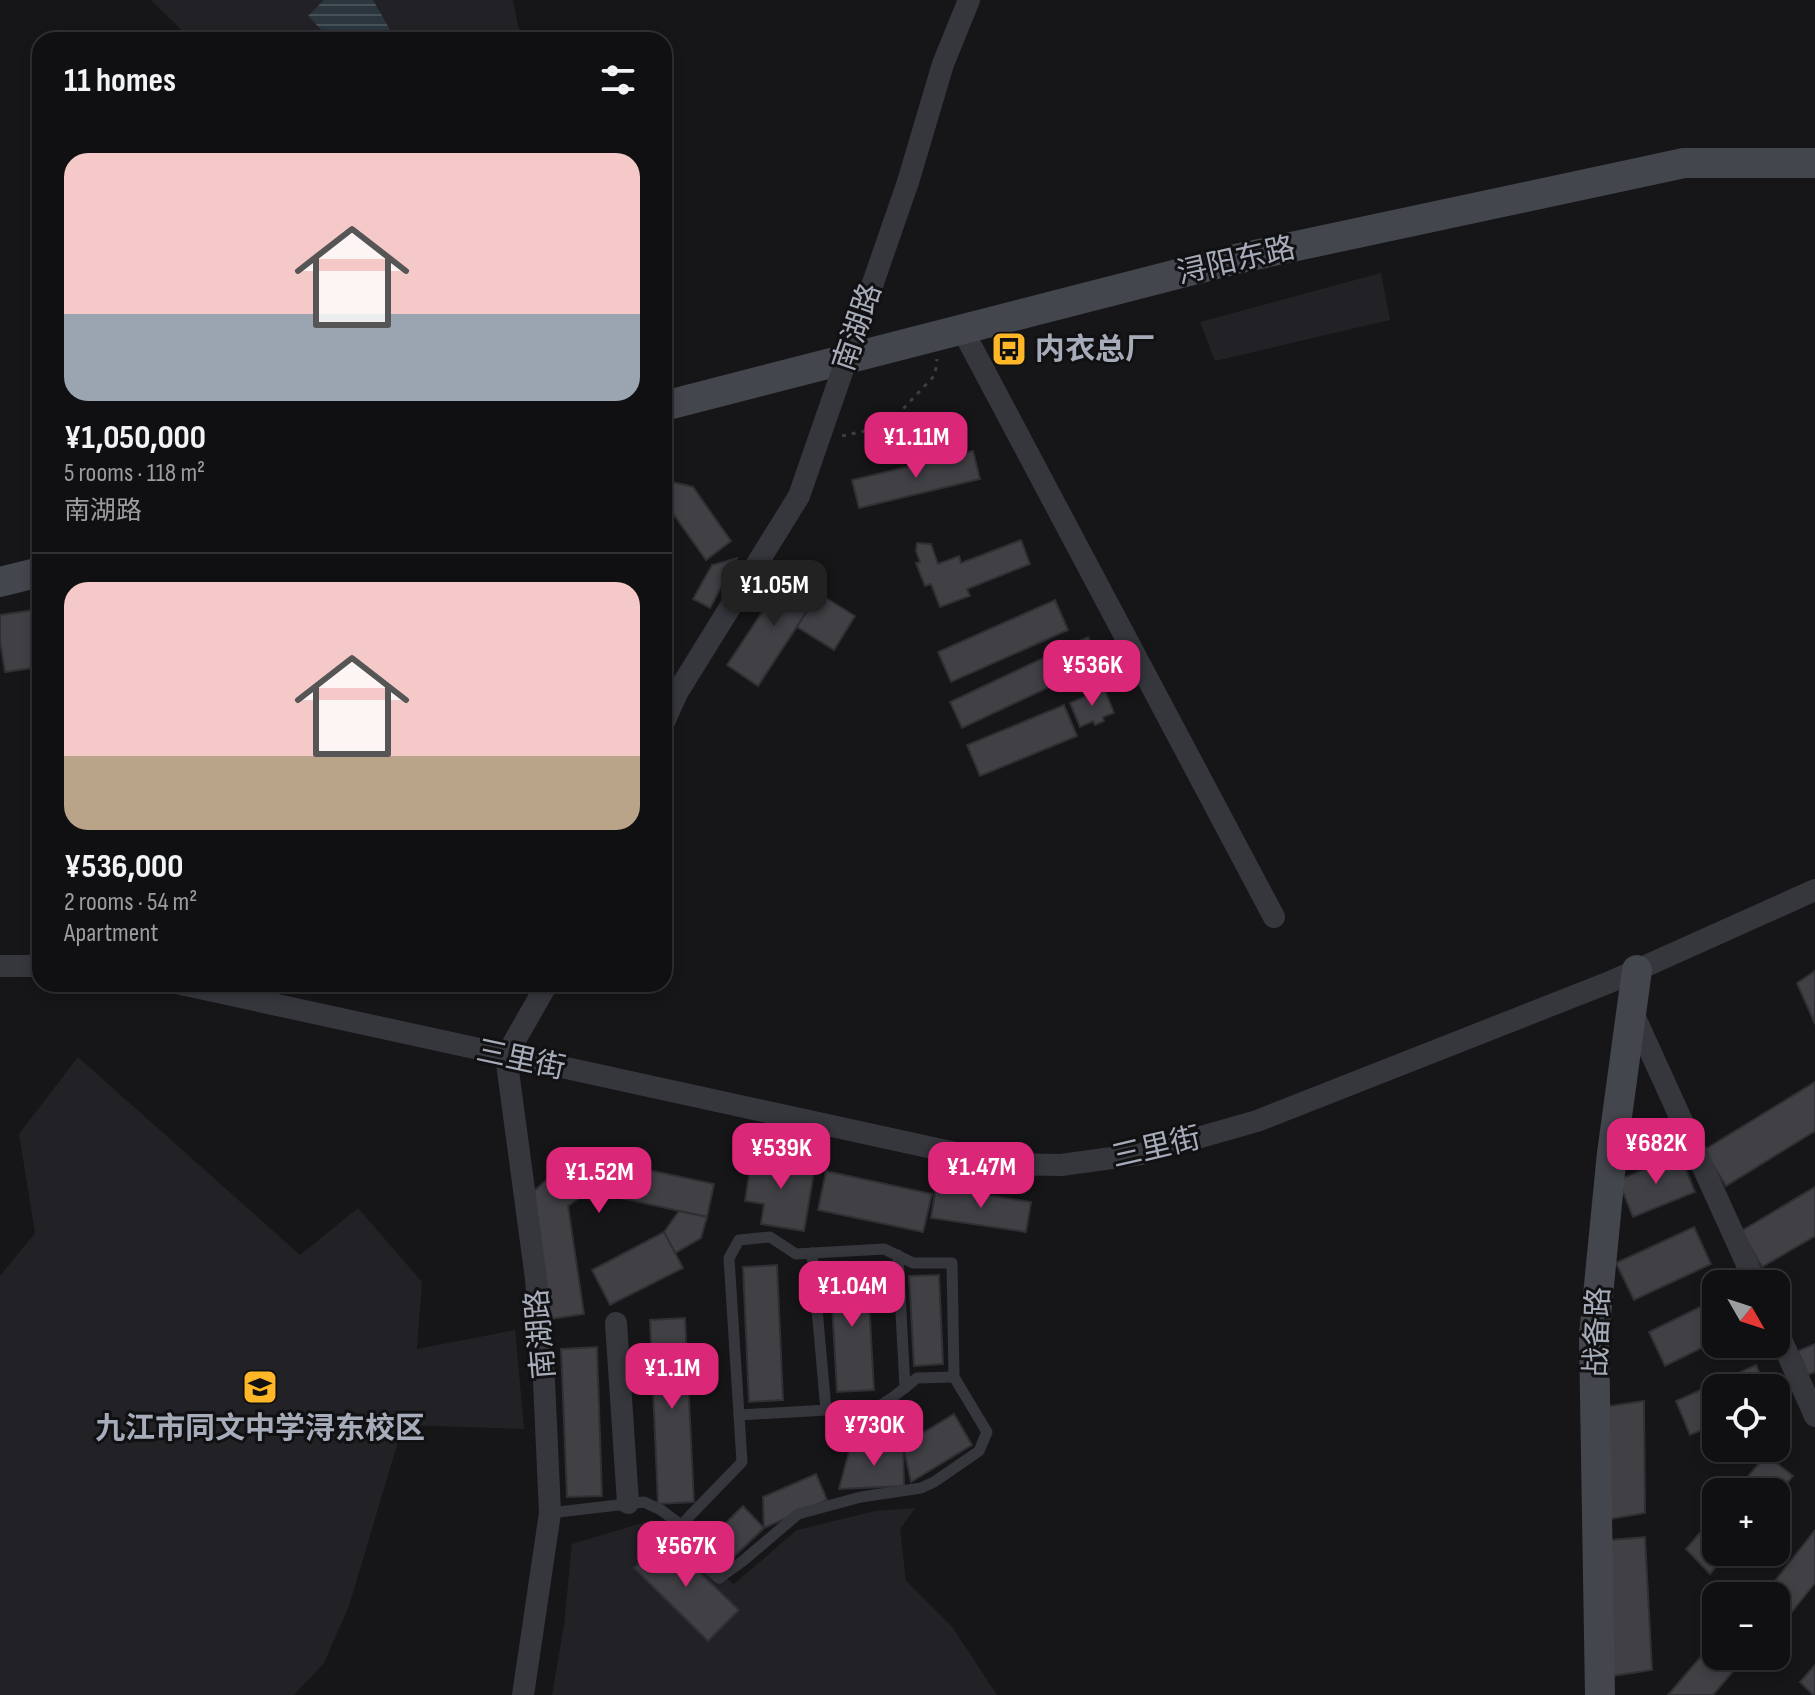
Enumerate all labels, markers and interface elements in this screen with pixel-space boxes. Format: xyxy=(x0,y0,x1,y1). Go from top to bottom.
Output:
icon: filters xyxy=(596,58,640,102)
text: 11 homes xyxy=(64,60,176,101)
icon: home xyxy=(280,205,424,349)
street label: 浔阳东路 xyxy=(1174,230,1299,292)
street label: 南湖路 xyxy=(826,279,890,376)
bus stop icon: 内衣总厂 xyxy=(990,330,1028,368)
place label: 内衣总厂 xyxy=(1035,332,1155,368)
pin: ¥1.11M xyxy=(851,412,981,480)
text: ¥1,050,000 xyxy=(64,417,206,458)
text: ¥1.11M xyxy=(882,422,950,453)
text: 5 rooms · 118 m² xyxy=(64,458,205,489)
text: 南湖路 xyxy=(64,496,142,527)
pin: ¥1.05M xyxy=(709,560,839,628)
text: ¥1.05M xyxy=(739,570,809,601)
icon: home xyxy=(280,634,424,778)
pin: ¥536K xyxy=(1036,640,1148,708)
text: ¥536K xyxy=(1061,650,1123,681)
text: ¥536,000 xyxy=(64,846,183,887)
text: 2 rooms · 54 m² xyxy=(64,887,197,918)
text: Apartment xyxy=(64,918,158,949)
street label: 三里街 xyxy=(473,1033,569,1087)
pin: ¥682K xyxy=(1600,1118,1712,1186)
street label: 三里街 xyxy=(1108,1120,1204,1176)
pin: ¥539K xyxy=(725,1123,837,1191)
text: ¥682K xyxy=(1625,1128,1687,1159)
text: ¥539K xyxy=(750,1133,812,1164)
pin: ¥1.47M xyxy=(916,1142,1046,1210)
pin: ¥1.52M xyxy=(534,1147,664,1215)
text: ¥1.47M xyxy=(946,1152,1016,1183)
text: ¥1.52M xyxy=(564,1157,634,1188)
pin: ¥1.04M xyxy=(787,1261,917,1329)
north arrow xyxy=(1702,1270,1790,1358)
map controls xyxy=(1702,1270,1790,1670)
text: ¥1.04M xyxy=(817,1271,887,1302)
street label: 战备路 xyxy=(1578,1286,1618,1378)
street label: 南湖路 xyxy=(519,1288,563,1380)
pin: ¥1.1M xyxy=(616,1343,728,1411)
text: ¥1.1M xyxy=(644,1353,700,1384)
school or university icon: 九江市同文中学浔东校区 xyxy=(241,1368,279,1406)
button: locate xyxy=(1702,1374,1790,1462)
pin: ¥730K xyxy=(818,1400,930,1468)
text: ¥730K xyxy=(843,1410,905,1441)
place label: 九江市同文中学浔东校区 xyxy=(95,1411,425,1447)
button: + xyxy=(1702,1478,1790,1566)
pin: ¥567K xyxy=(630,1521,742,1589)
text: ¥567K xyxy=(655,1531,717,1562)
button: − xyxy=(1702,1582,1790,1670)

